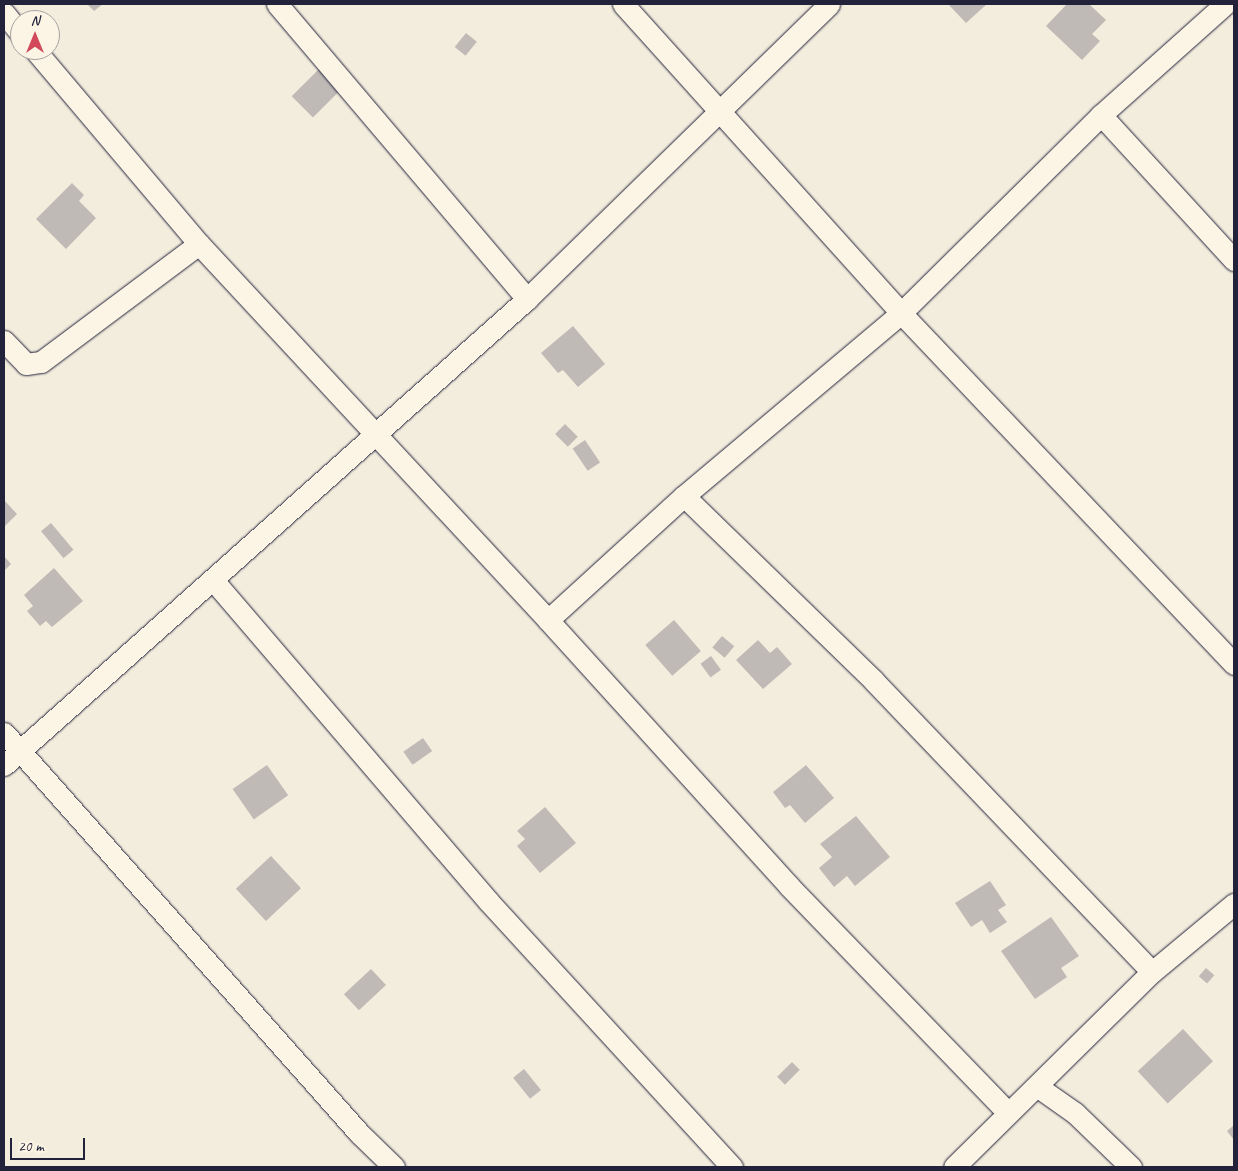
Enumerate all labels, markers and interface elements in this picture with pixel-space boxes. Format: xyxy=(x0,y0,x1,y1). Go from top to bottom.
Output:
north arrow xyxy=(10,10,60,60)
text: N xyxy=(31,12,39,29)
scale bar xyxy=(12,1128,88,1160)
text: 20 m xyxy=(18,1137,44,1156)

